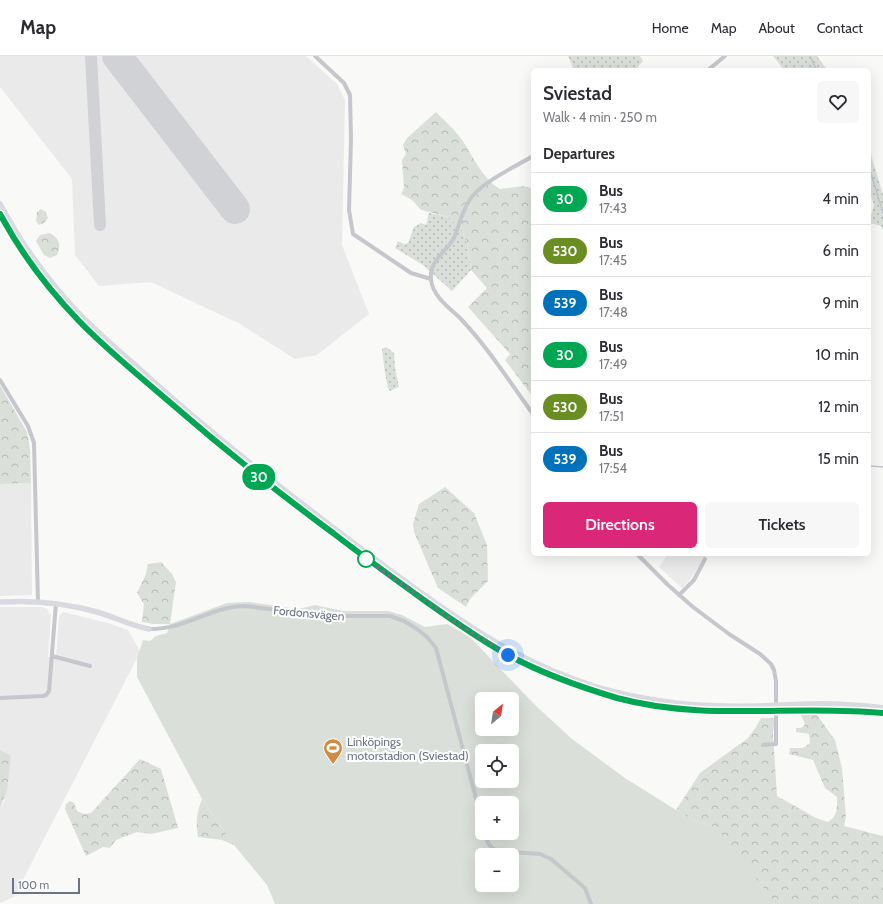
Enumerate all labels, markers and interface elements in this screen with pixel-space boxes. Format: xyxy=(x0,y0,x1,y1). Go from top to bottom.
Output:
text: Map xyxy=(20,16,56,39)
text: Home xyxy=(652,19,689,37)
text: Map xyxy=(711,19,736,37)
text: About xyxy=(758,19,795,37)
text: Contact xyxy=(817,19,863,37)
button: heart xyxy=(817,81,859,123)
text: Sviestad xyxy=(543,82,612,105)
text: Walk · 4 min · 250 m xyxy=(543,109,657,125)
text: Departures xyxy=(543,145,615,163)
text: Bus xyxy=(599,182,623,200)
text: 30 xyxy=(556,190,574,208)
text: 4 min xyxy=(822,190,859,208)
text: 17:43 xyxy=(599,200,627,216)
text: Bus xyxy=(599,234,623,252)
text: 530 xyxy=(553,242,577,260)
text: 6 min xyxy=(822,242,859,260)
text: 17:45 xyxy=(599,252,627,268)
text: Bus xyxy=(599,286,623,304)
text: 539 xyxy=(554,294,576,312)
text: 9 min xyxy=(822,294,859,312)
text: 17:48 xyxy=(599,304,628,320)
text: Bus xyxy=(599,338,623,356)
text: 30 xyxy=(556,346,574,364)
text: 10 min xyxy=(816,346,859,364)
text: 17:49 xyxy=(599,356,627,372)
text: Bus xyxy=(599,390,623,408)
text: 530 xyxy=(553,398,577,416)
text: 12 min xyxy=(818,398,859,416)
text: 17:51 xyxy=(599,408,624,424)
text: Bus xyxy=(599,442,623,460)
text: 539 xyxy=(554,450,576,468)
text: 15 min xyxy=(818,450,859,468)
text: 17:54 xyxy=(599,460,627,476)
line badge: 30 xyxy=(241,464,277,490)
text: 30 xyxy=(250,468,268,486)
button: Directions xyxy=(543,502,697,548)
button: Tickets xyxy=(705,502,859,548)
unlabelled marker xyxy=(357,550,375,568)
street label: Fordonsvägen xyxy=(273,602,345,624)
your location xyxy=(498,645,518,665)
north arrow xyxy=(475,692,519,736)
map controls xyxy=(475,692,519,892)
place label: Linköpings motorstadion (Sviestad) xyxy=(347,734,469,763)
sports icon: Linköpings motorstadion (Sviestad) xyxy=(322,737,344,765)
button: locate xyxy=(475,744,519,788)
button: + xyxy=(475,796,519,840)
button: − xyxy=(475,848,519,892)
scale bar xyxy=(12,876,80,895)
text: 100 m xyxy=(18,878,49,892)

